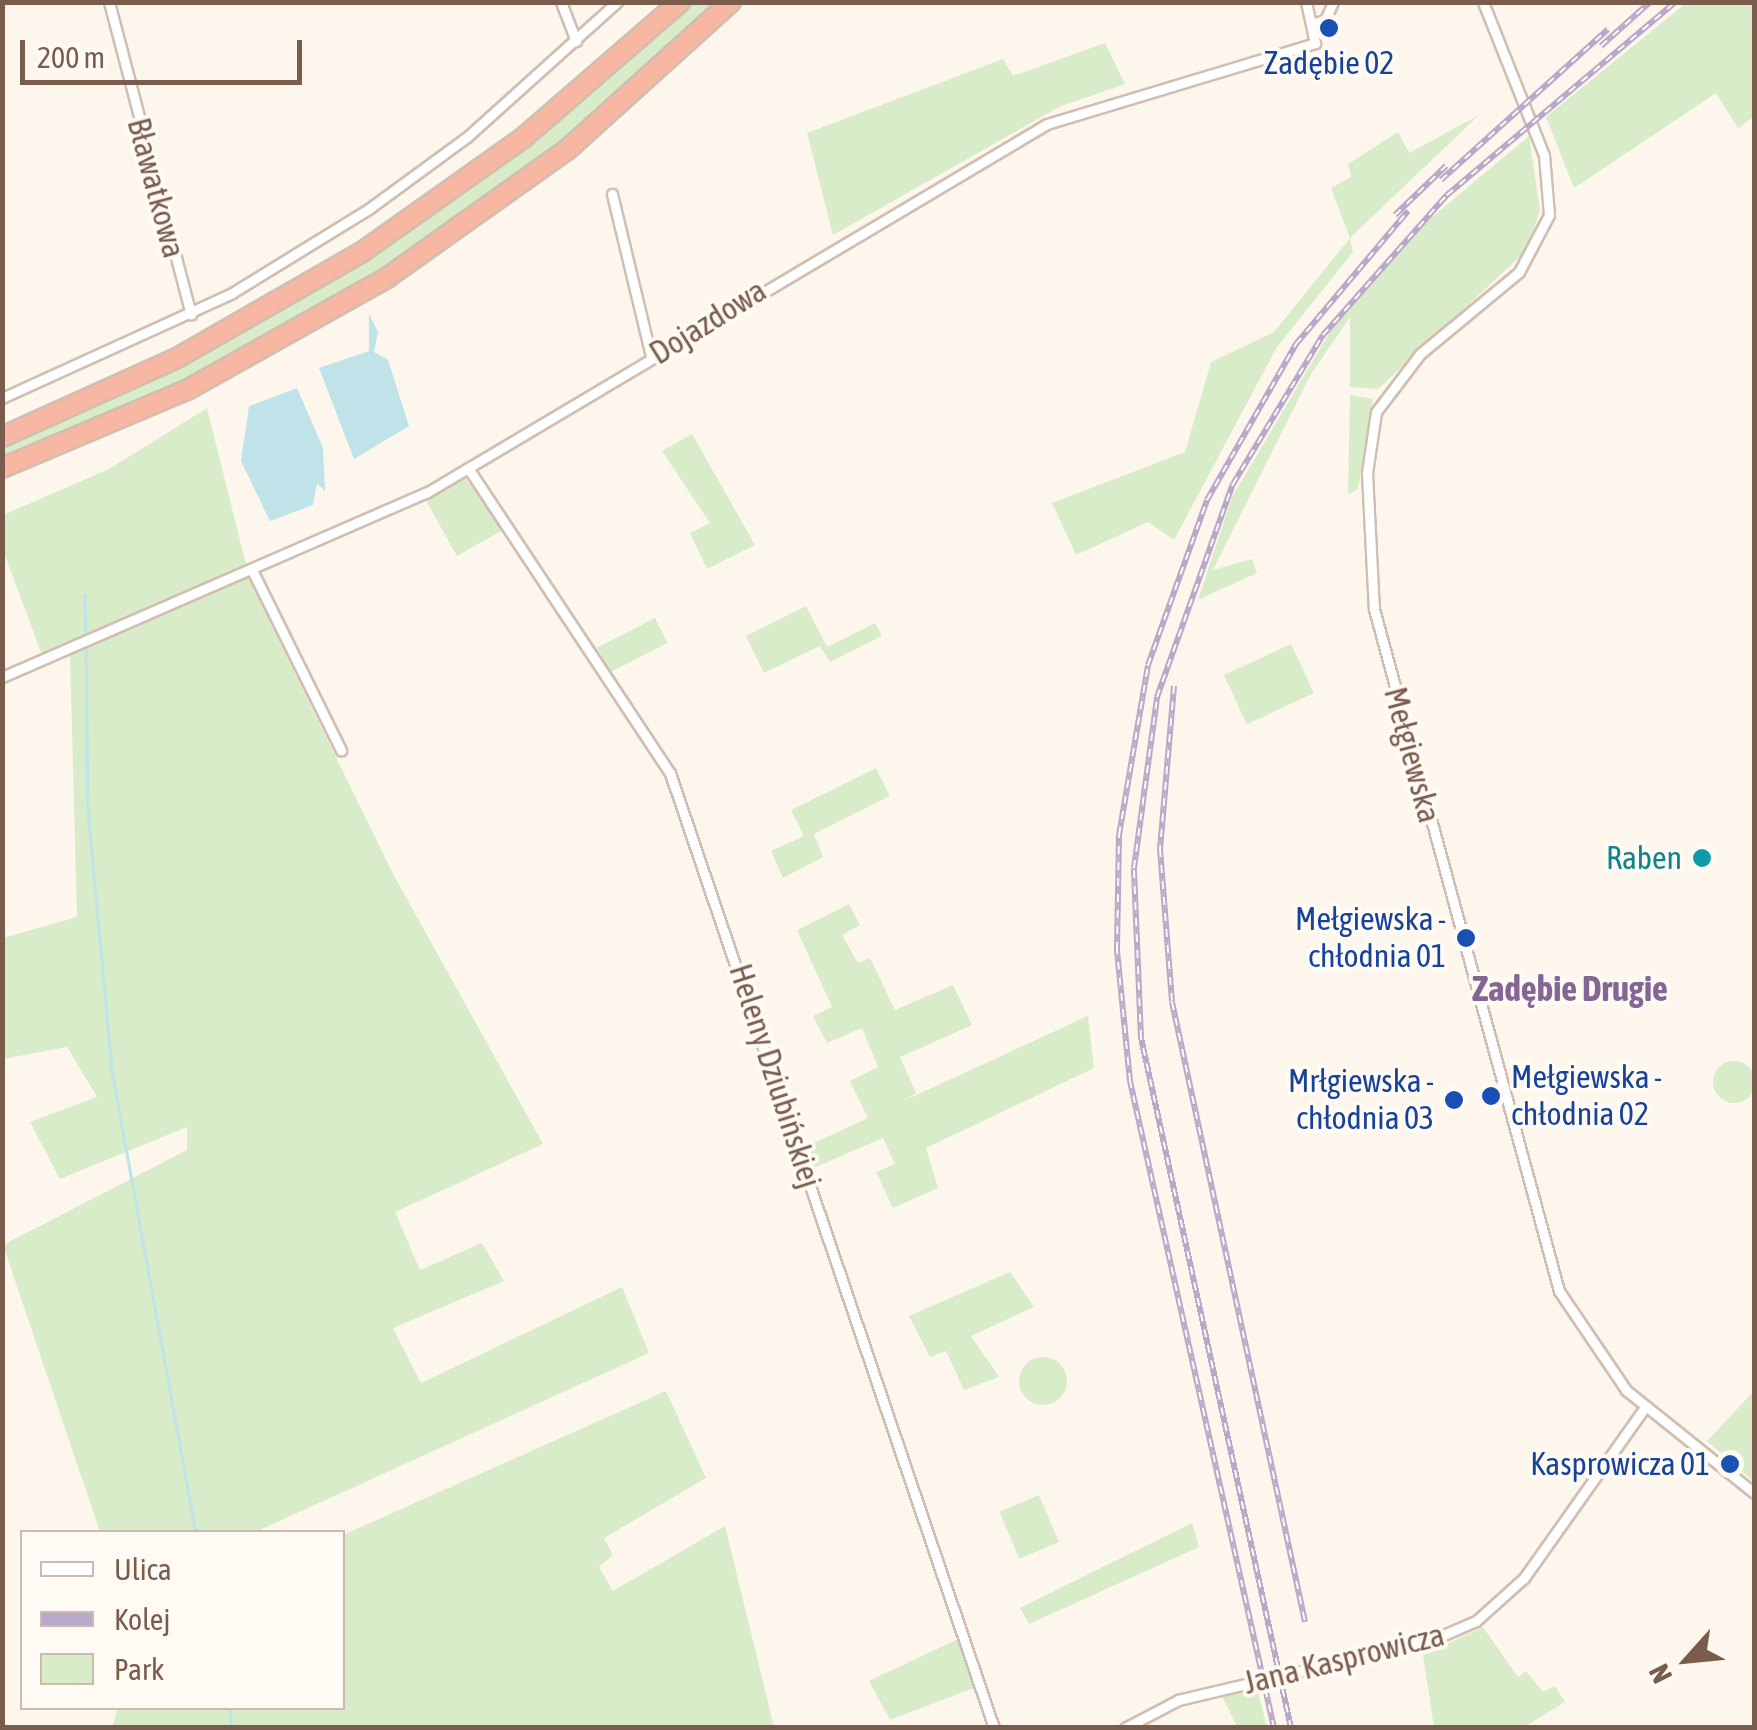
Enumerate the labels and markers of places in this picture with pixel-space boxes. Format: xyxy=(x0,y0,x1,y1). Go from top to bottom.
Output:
marker: Zadębie 02 xyxy=(1318,17,1340,39)
place label: Zadębie 02 xyxy=(1264,44,1394,82)
place label: Raben xyxy=(1606,839,1682,877)
marker: Raben xyxy=(1691,847,1713,869)
place label: Mełgiewska - chłodnia 01 xyxy=(1295,901,1446,976)
marker: Mełgiewska - chłodnia 01 xyxy=(1455,927,1477,949)
place label: Mełgiewska - chłodnia 02 xyxy=(1511,1059,1662,1134)
place label: Mrłgiewska - chłodnia 03 xyxy=(1288,1063,1434,1138)
marker: Mełgiewska - chłodnia 02 xyxy=(1480,1085,1502,1107)
marker: Mrłgiewska - chłodnia 03 xyxy=(1443,1089,1465,1111)
place label: Kasprowicza 01 xyxy=(1530,1445,1710,1483)
marker: Kasprowicza 01 xyxy=(1719,1453,1741,1475)

